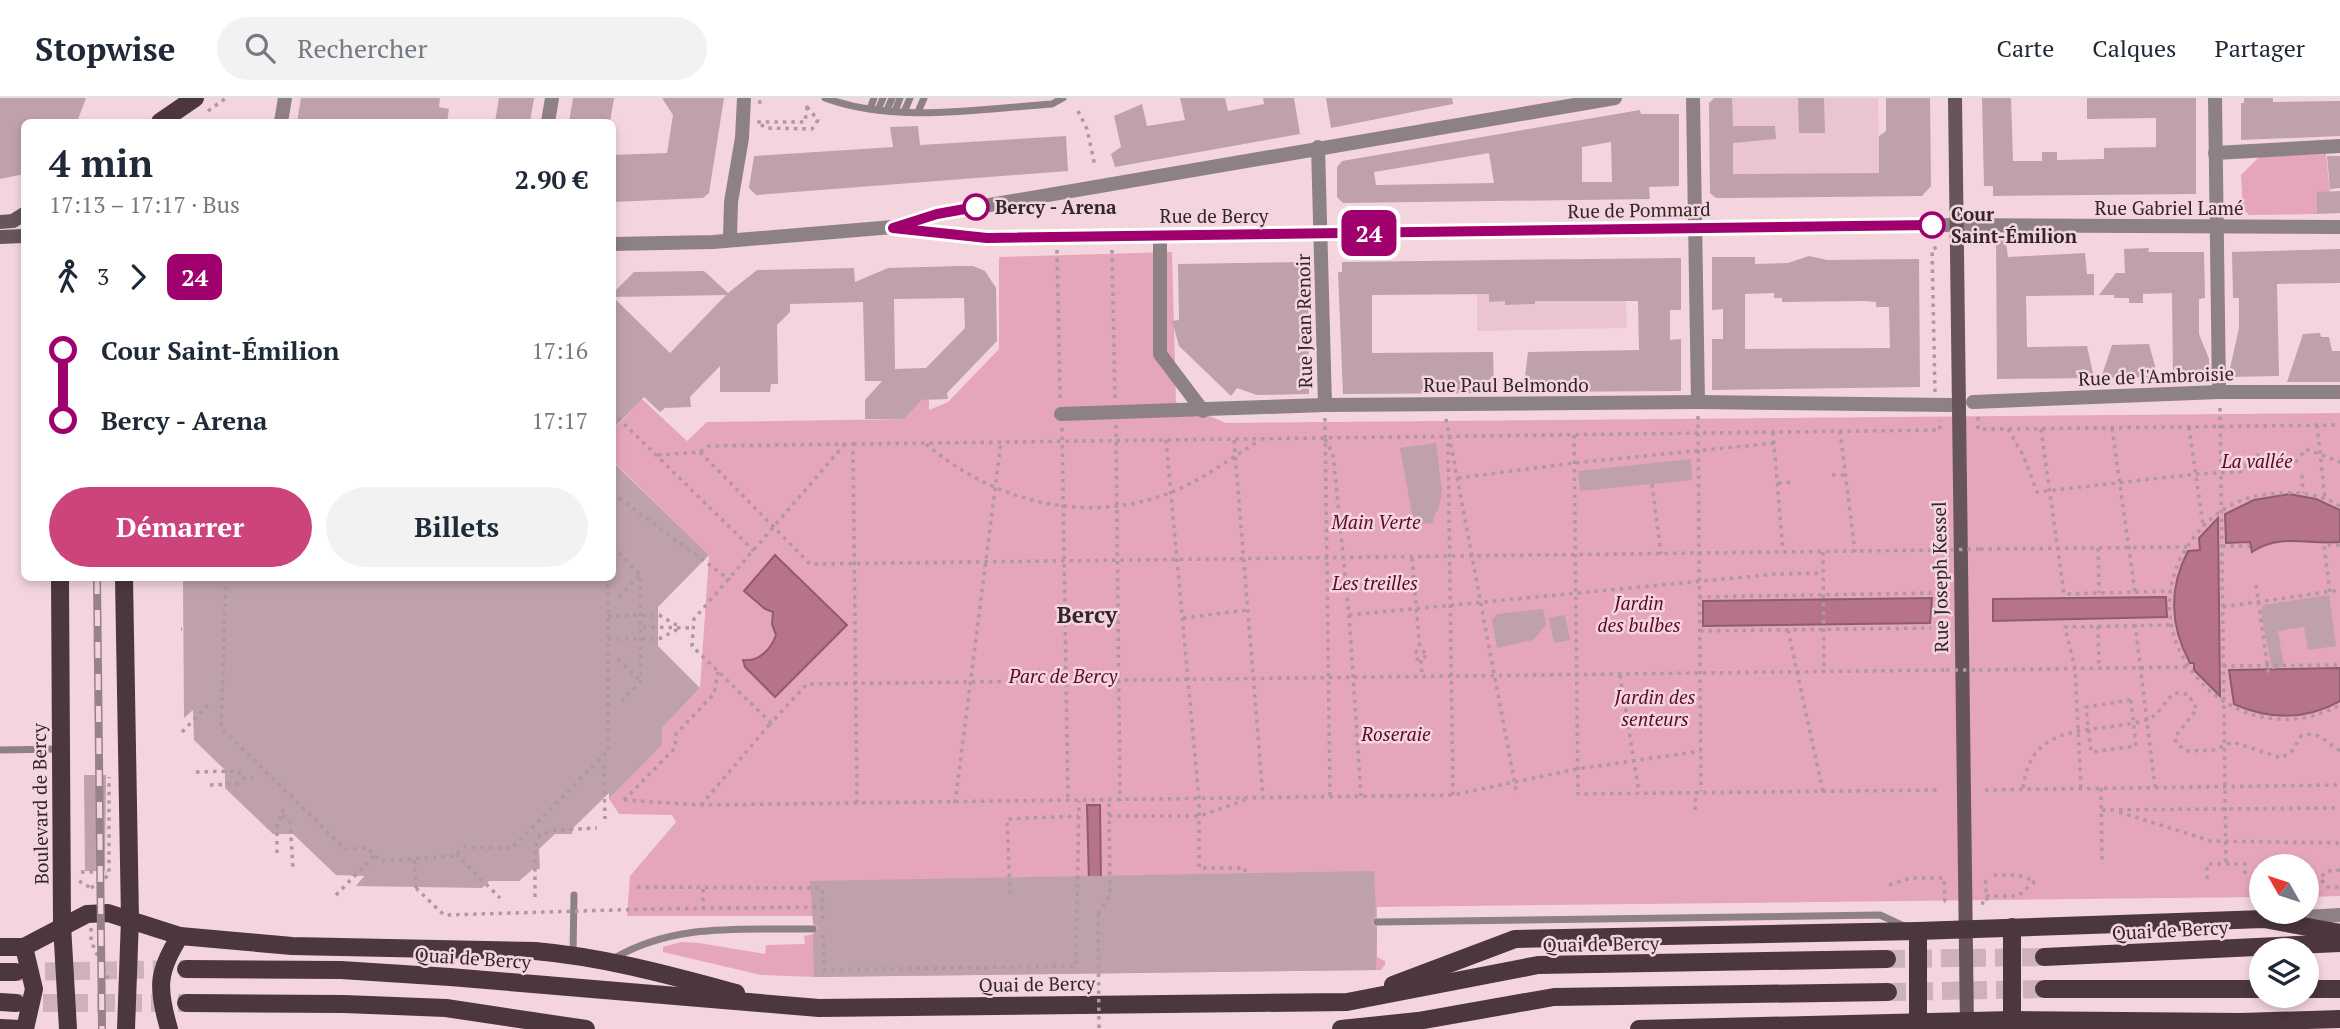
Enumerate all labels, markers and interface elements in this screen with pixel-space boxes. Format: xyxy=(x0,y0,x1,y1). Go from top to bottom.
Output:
search box xyxy=(217,17,707,80)
text: Stopwise xyxy=(35,27,175,70)
icon: search xyxy=(241,29,279,67)
text: Rechercher xyxy=(297,31,427,65)
text: Carte xyxy=(1996,32,2054,64)
text: Calques xyxy=(2092,32,2176,64)
text: Partager xyxy=(2214,32,2305,64)
text: 4 min xyxy=(49,138,153,188)
text: 2.90 € xyxy=(515,162,588,196)
text: 17:13 – 17:17 · Bus xyxy=(49,189,240,220)
marker: Bercy - Arena xyxy=(963,194,989,220)
place label: Bercy - Arena xyxy=(995,194,1117,219)
street label: Rue Gabriel Lamé xyxy=(2094,195,2244,220)
street label: Rue de Pommard xyxy=(1567,196,1711,223)
place label: Cour Saint-Émilion xyxy=(1951,201,2078,248)
street label: Rue de Bercy xyxy=(1160,203,1269,228)
line badge: 24 xyxy=(1338,210,1400,256)
marker: Cour Saint-Émilion xyxy=(1919,212,1945,238)
text: 24 xyxy=(1355,217,1383,249)
street label: Rue Jean Renoir xyxy=(1290,253,1317,389)
icon: walk xyxy=(49,258,87,296)
icon: forward xyxy=(119,258,157,296)
text: 3 xyxy=(97,261,109,292)
text: 24 xyxy=(181,261,208,293)
text: Cour Saint-Émilion xyxy=(101,333,340,367)
text: 17:16 xyxy=(531,335,588,366)
street label: Rue de l'Ambroisie xyxy=(2077,360,2234,391)
street label: Rue Paul Belmondo xyxy=(1423,372,1589,397)
text: Bercy - Arena xyxy=(101,403,267,437)
text: 17:17 xyxy=(531,405,588,436)
park label: La vallée xyxy=(2220,448,2293,473)
button: Démarrer xyxy=(49,487,312,567)
button: Billets xyxy=(326,487,588,567)
street label: Rue Joseph Kessel xyxy=(1926,501,1953,653)
park label: Main Verte xyxy=(1330,509,1421,534)
park label: Les treilles xyxy=(1331,570,1418,595)
park label: Jardin des bulbes xyxy=(1597,590,1681,637)
district label: Bercy xyxy=(1057,599,1118,630)
park label: Parc de Bercy xyxy=(1008,663,1119,688)
park label: Jardin des senteurs xyxy=(1613,684,1696,731)
park label: Roseraie xyxy=(1360,721,1431,746)
street label: Boulevard de Bercy xyxy=(26,723,53,885)
north arrow xyxy=(2249,854,2319,924)
map controls xyxy=(2249,854,2319,1008)
street label: Quai de Bercy xyxy=(2111,914,2229,945)
street label: Quai de Bercy xyxy=(1542,930,1660,957)
button: layers xyxy=(2249,938,2319,1008)
street label: Quai de Bercy xyxy=(414,941,532,974)
street label: Quai de Bercy xyxy=(978,970,1096,997)

